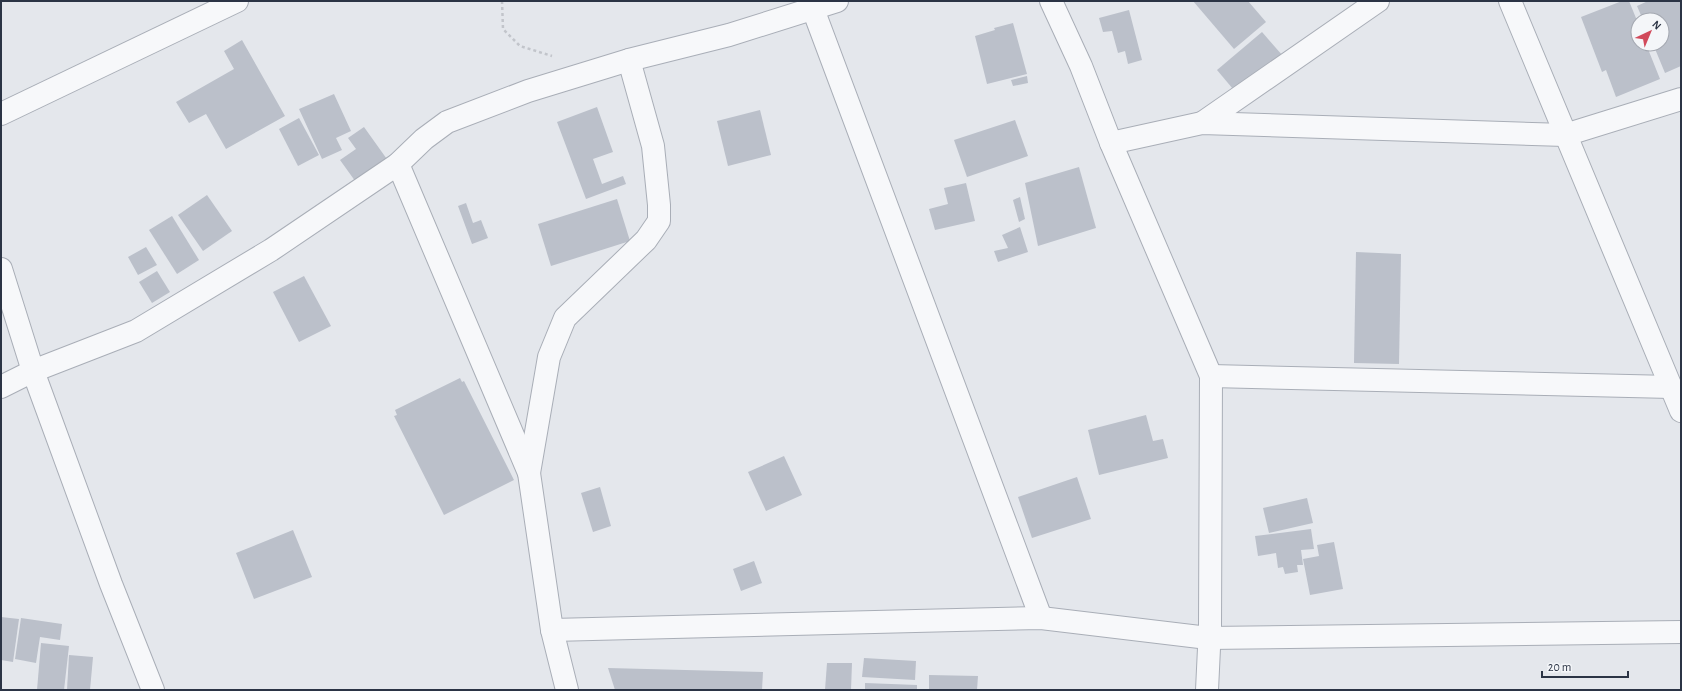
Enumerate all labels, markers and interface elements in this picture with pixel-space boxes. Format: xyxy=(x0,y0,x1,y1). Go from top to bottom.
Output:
north arrow xyxy=(1630,12,1670,52)
text: N xyxy=(1650,19,1663,32)
scale bar xyxy=(1542,653,1628,679)
text: 20 m xyxy=(1548,661,1571,673)

